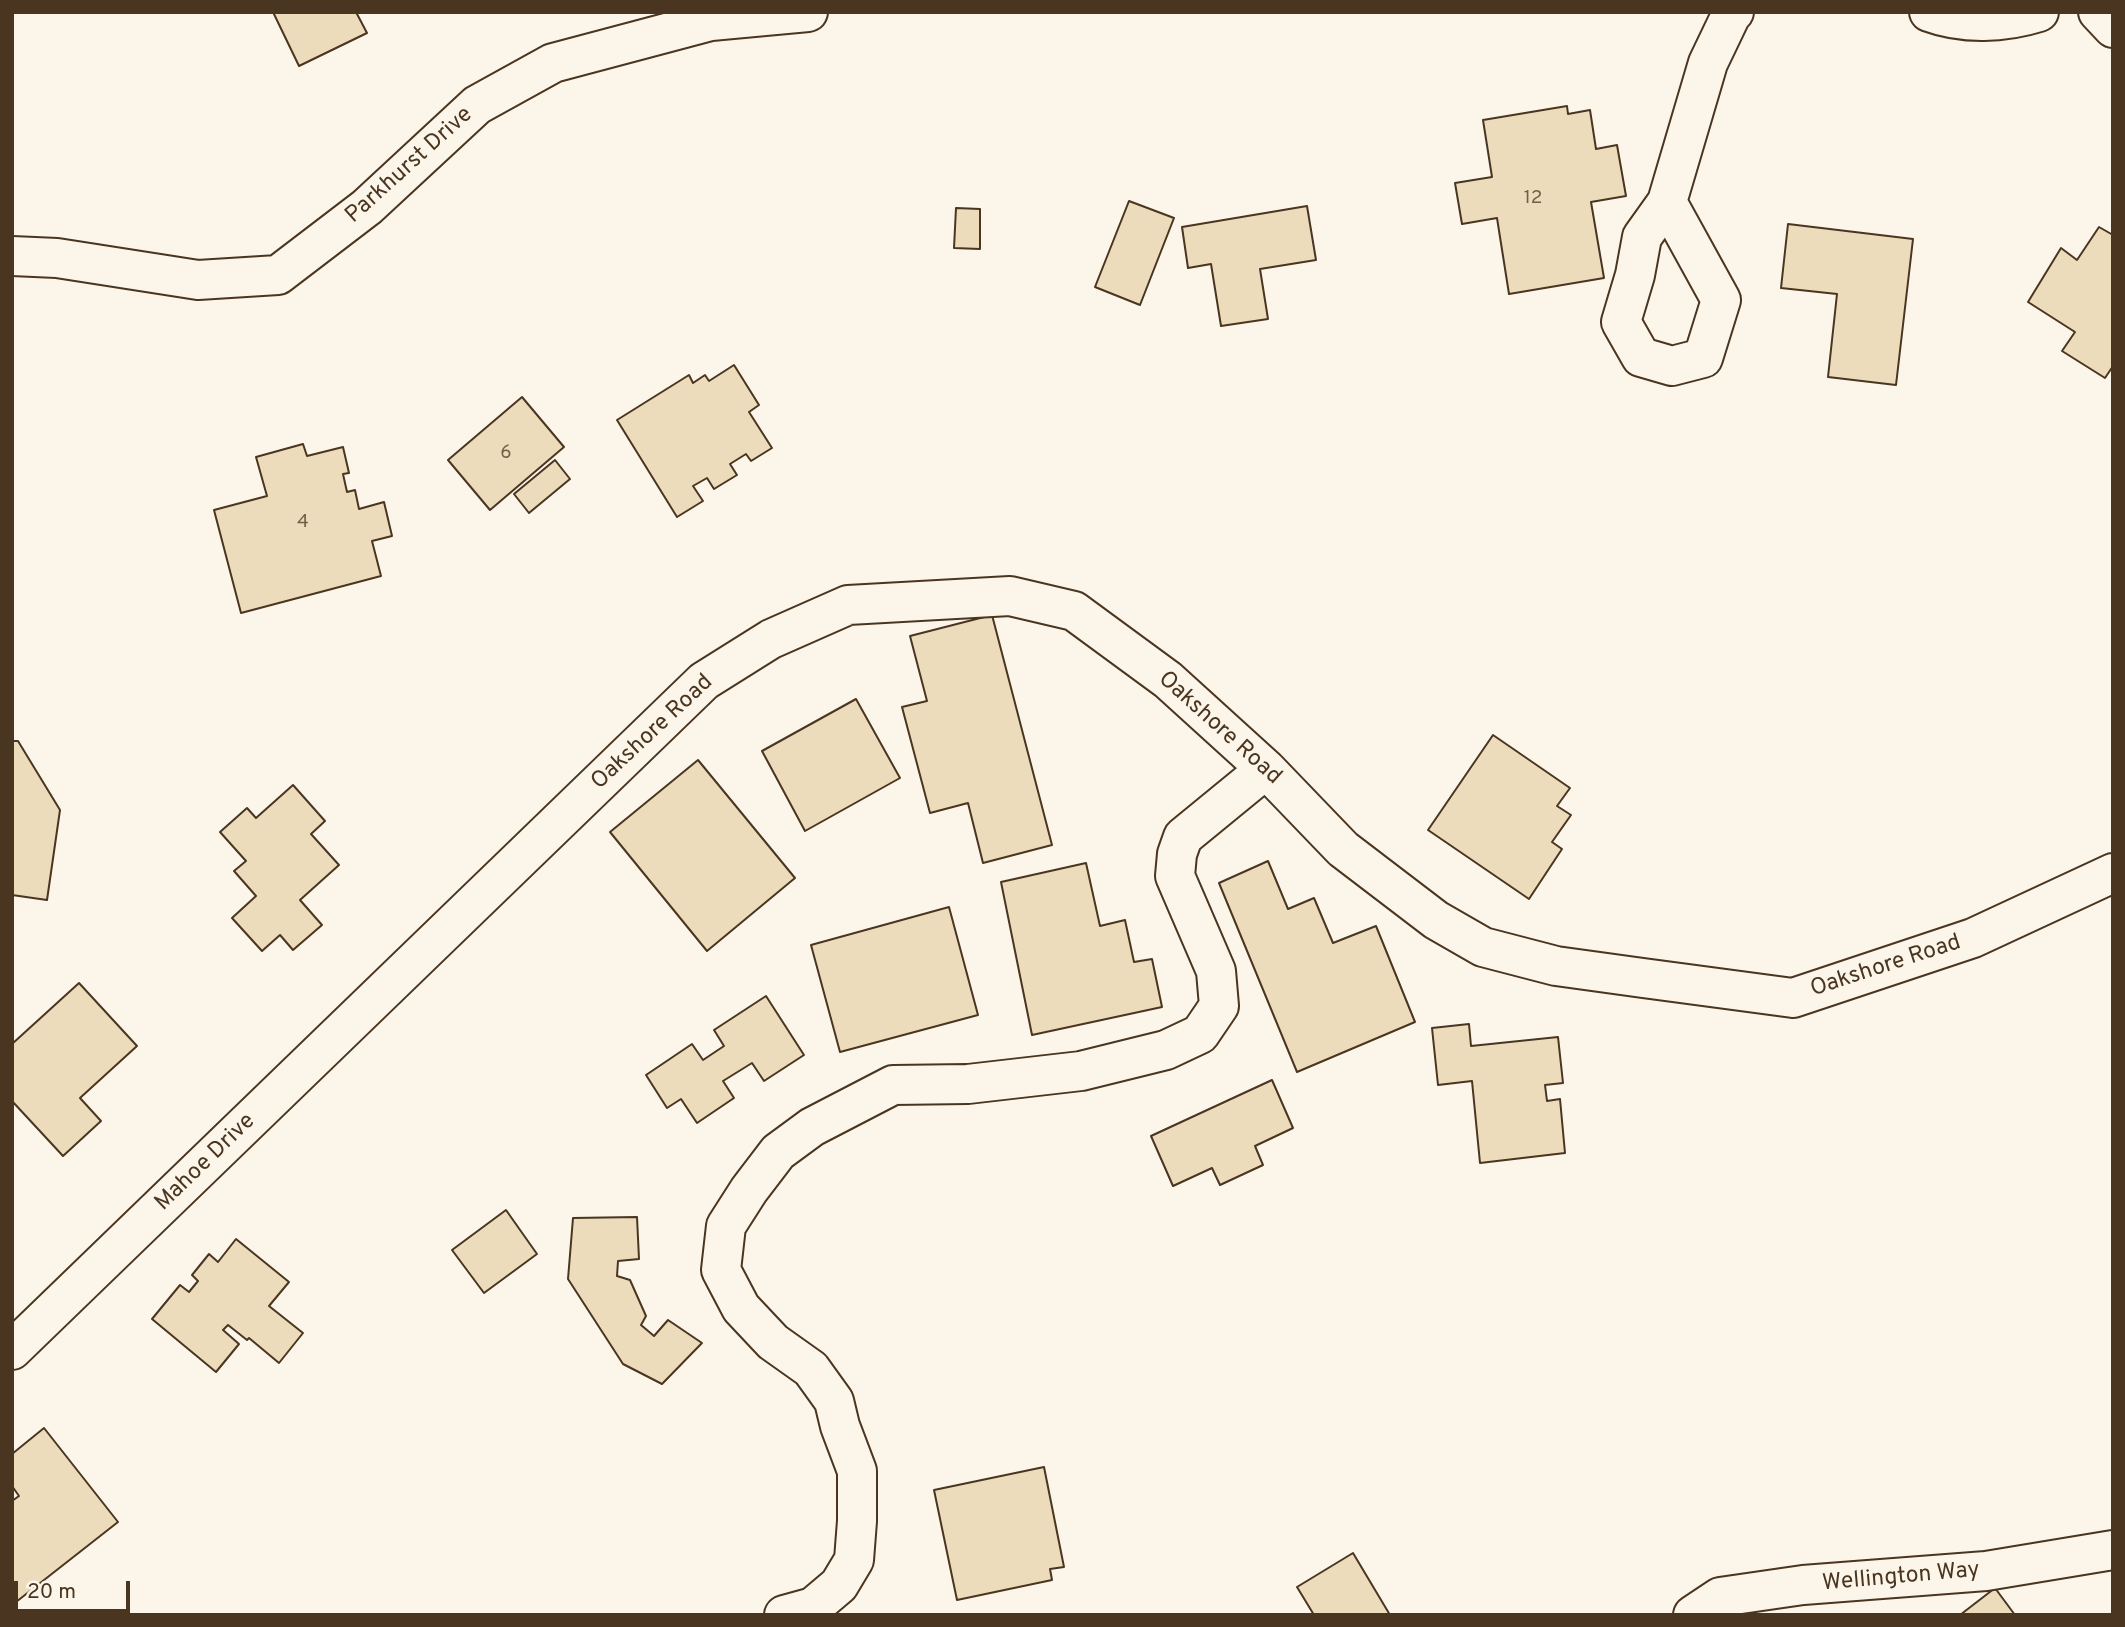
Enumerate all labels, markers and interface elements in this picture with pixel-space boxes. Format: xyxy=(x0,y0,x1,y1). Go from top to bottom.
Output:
street label: Parkhurst Drive xyxy=(341,102,479,230)
house number: 12 xyxy=(1524,188,1542,210)
house number: 6 xyxy=(500,443,512,465)
house number: 4 xyxy=(297,512,309,534)
street label: Oakshore Road xyxy=(1152,666,1286,792)
street label: Oakshore Road xyxy=(586,670,720,796)
street label: Oakshore Road xyxy=(1807,930,1965,1004)
street label: Mahoe Drive xyxy=(150,1108,262,1218)
street label: Wellington Way xyxy=(1821,1557,1981,1599)
scale bar xyxy=(18,1568,133,1612)
text: 20 m xyxy=(27,1579,76,1606)

